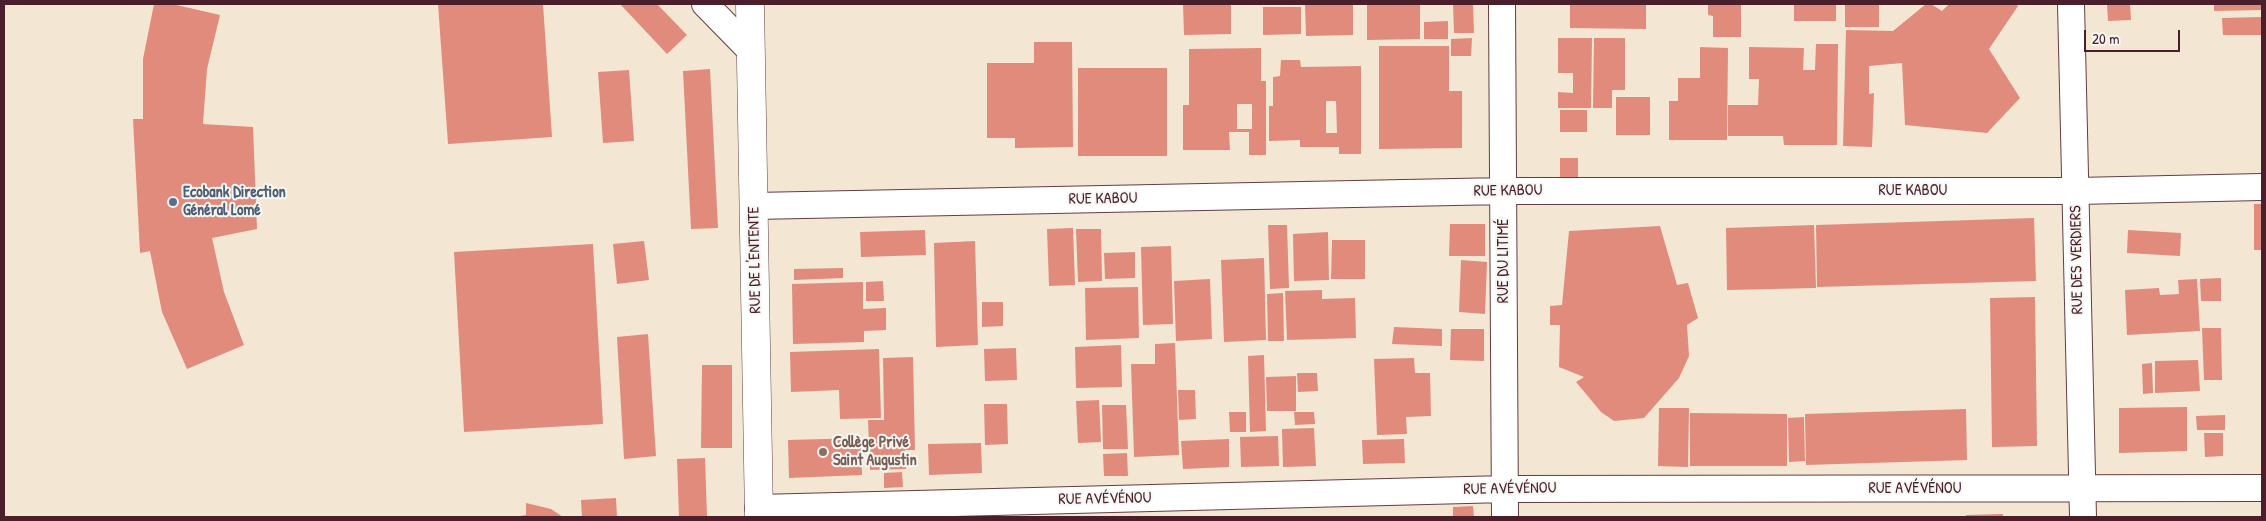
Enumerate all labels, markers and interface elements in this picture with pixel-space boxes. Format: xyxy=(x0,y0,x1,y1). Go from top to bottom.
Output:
scale bar xyxy=(2086,20,2182,52)
text: 20 m xyxy=(2092,28,2119,49)
street label: RUE KABOU xyxy=(1473,181,1543,201)
street label: RUE KABOU xyxy=(1879,181,1947,201)
place label: Ecobank Direction Général Lomé xyxy=(183,183,286,221)
street label: RUE KABOU xyxy=(1068,189,1138,209)
marker: Ecobank Direction Général Lomé xyxy=(167,196,179,208)
street label: RUE DES VERDIERS xyxy=(2066,205,2088,315)
street label: RUE DE L'ENTENTE xyxy=(744,206,766,314)
street label: RUE DU LITIMÉ xyxy=(1494,219,1514,303)
place label: Collège Privé Saint Augustin xyxy=(833,433,917,471)
marker: Collège Privé Saint Augustin xyxy=(817,446,829,458)
street label: RUE AVÉVÉNOU xyxy=(1463,479,1557,499)
street label: RUE AVÉVÉNOU xyxy=(1869,479,1961,499)
street label: RUE AVÉVÉNOU xyxy=(1058,489,1152,509)

